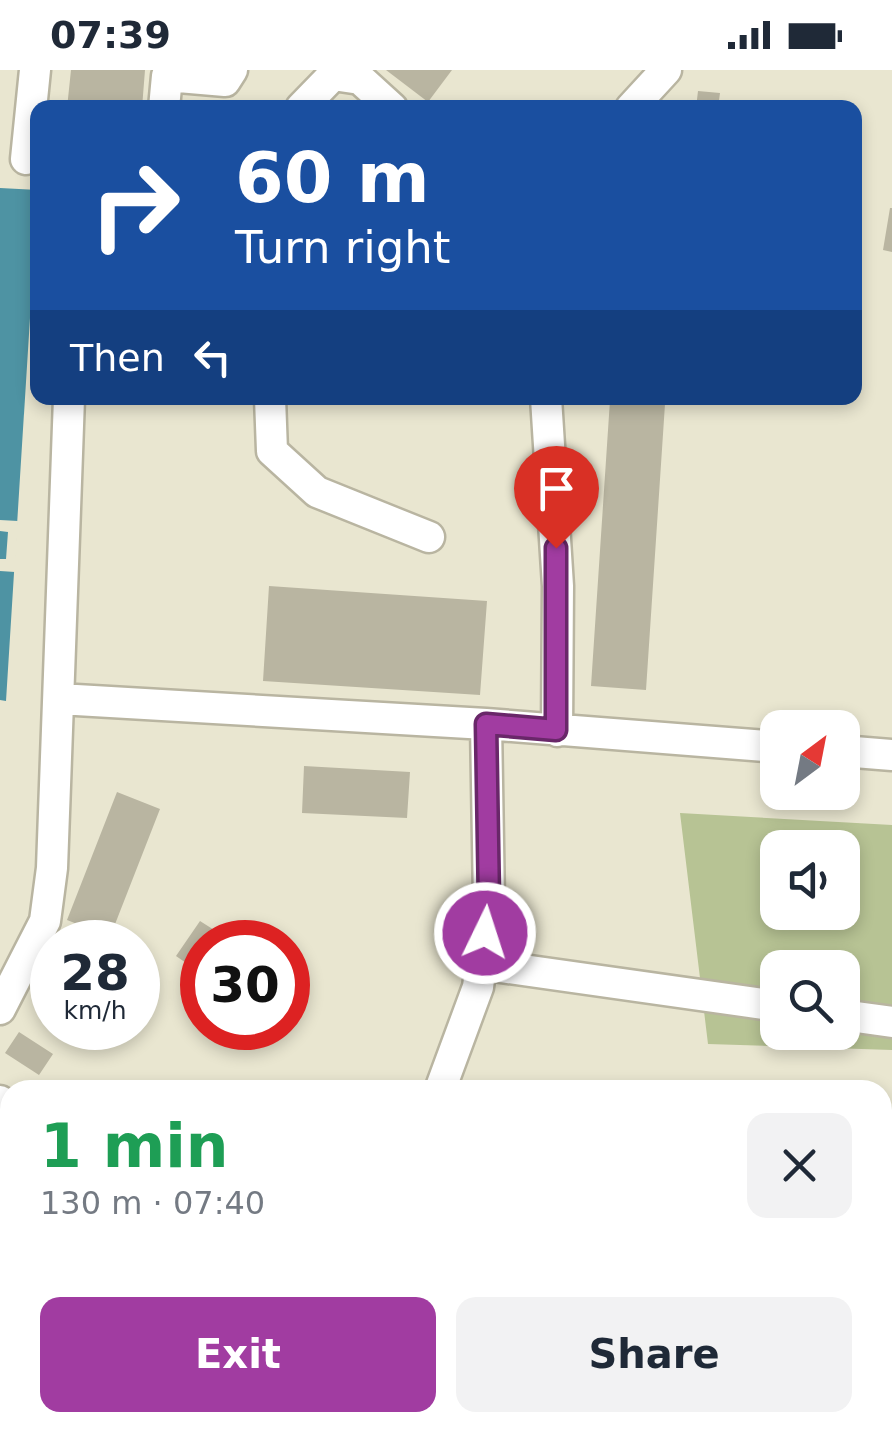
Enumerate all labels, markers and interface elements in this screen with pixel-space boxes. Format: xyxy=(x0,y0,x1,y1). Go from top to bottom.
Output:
text: 07:39 xyxy=(50,13,171,57)
text: 60 m xyxy=(235,137,430,219)
icon: right xyxy=(70,140,200,270)
text: Turn right xyxy=(235,221,450,274)
icon: left xyxy=(185,330,240,385)
text: Then xyxy=(70,336,165,380)
pin xyxy=(514,446,599,549)
icon: arrive xyxy=(529,461,584,516)
north arrow xyxy=(760,710,860,810)
map controls xyxy=(760,710,860,1050)
button: sound xyxy=(760,830,860,930)
position arrow xyxy=(433,881,537,985)
speed limit sign: 30 xyxy=(180,920,310,1050)
text: 28 xyxy=(60,944,130,1002)
button: search xyxy=(760,950,860,1050)
text: km/h xyxy=(63,996,127,1025)
text: 1 min xyxy=(40,1111,228,1181)
button: close xyxy=(747,1113,852,1218)
text: 130 m · 07:40 xyxy=(40,1184,265,1222)
button: Exit xyxy=(40,1297,436,1412)
button: Share xyxy=(456,1297,852,1412)

